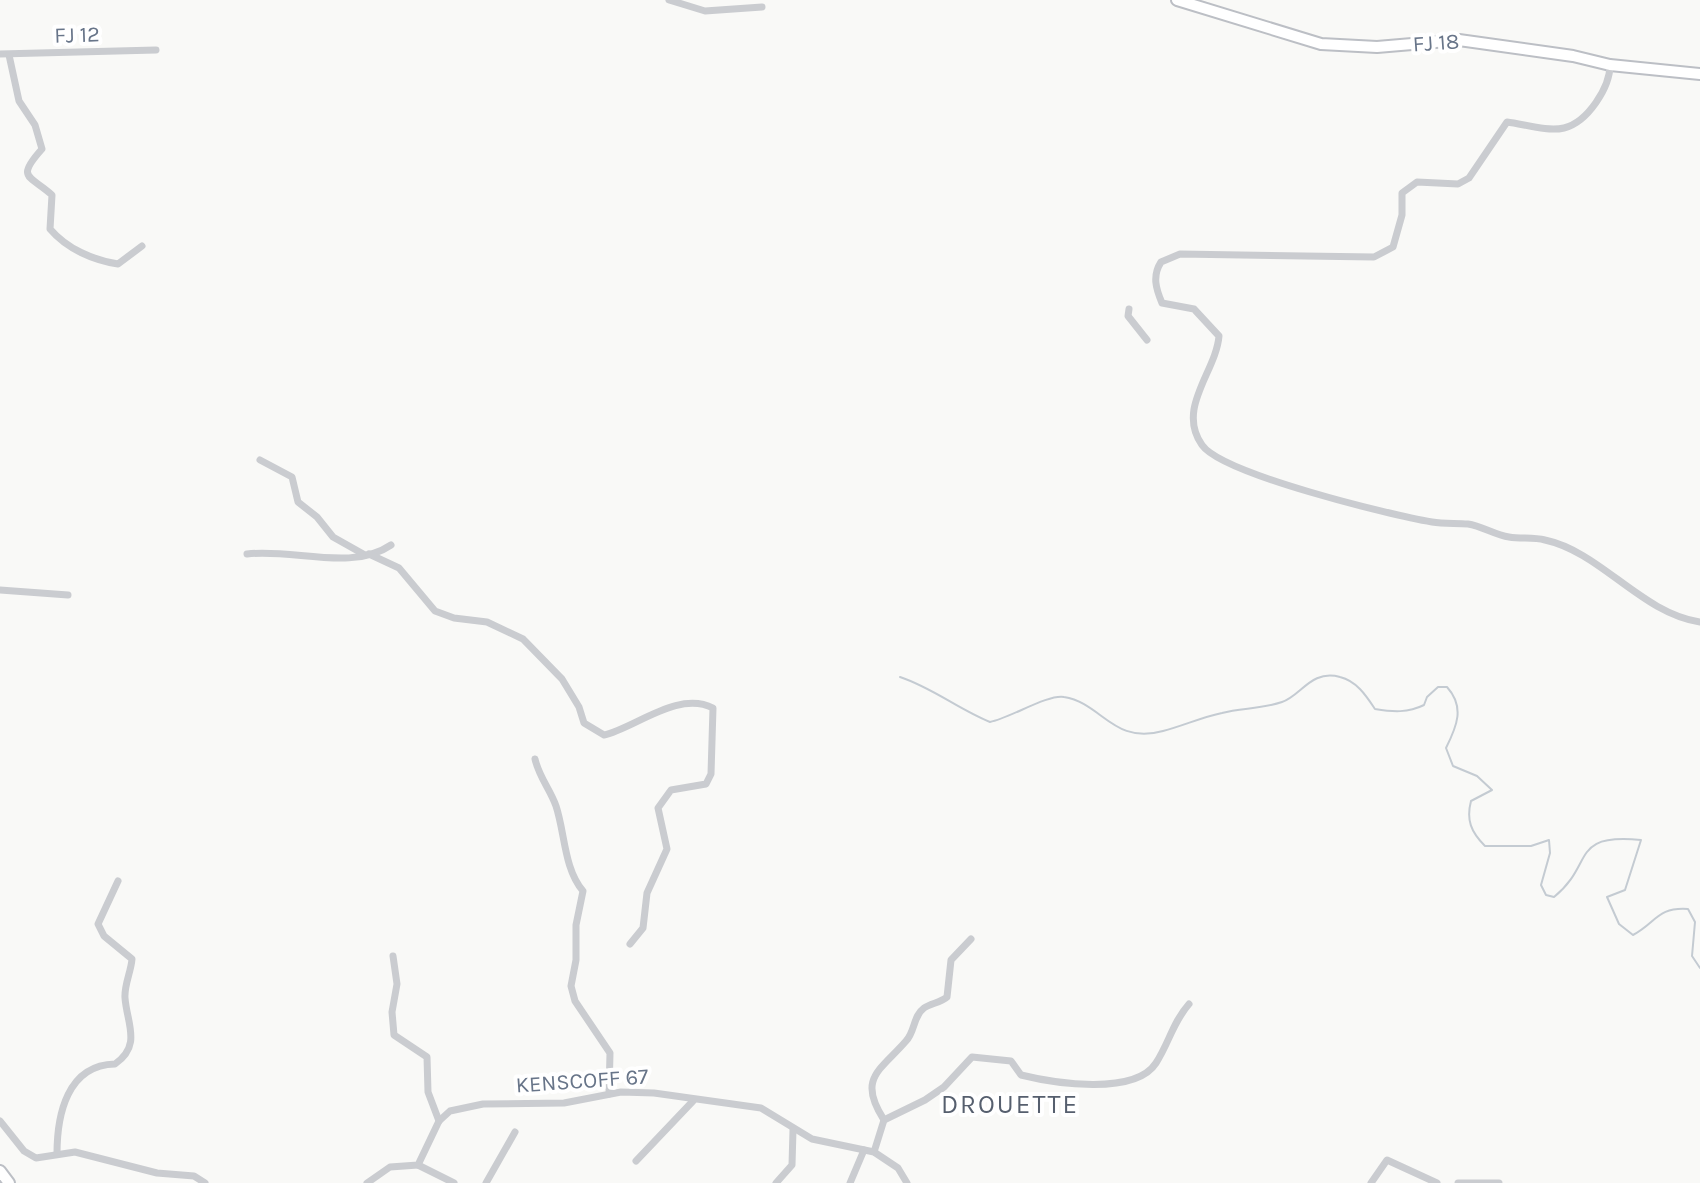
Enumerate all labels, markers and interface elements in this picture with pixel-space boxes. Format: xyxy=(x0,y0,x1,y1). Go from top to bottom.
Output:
street label: FJ 12 xyxy=(54,21,100,49)
street label: FJ 18 xyxy=(1412,28,1460,58)
street label: KENSCOFF 67 xyxy=(515,1063,649,1099)
district label: DROUETTE xyxy=(941,1089,1079,1120)

